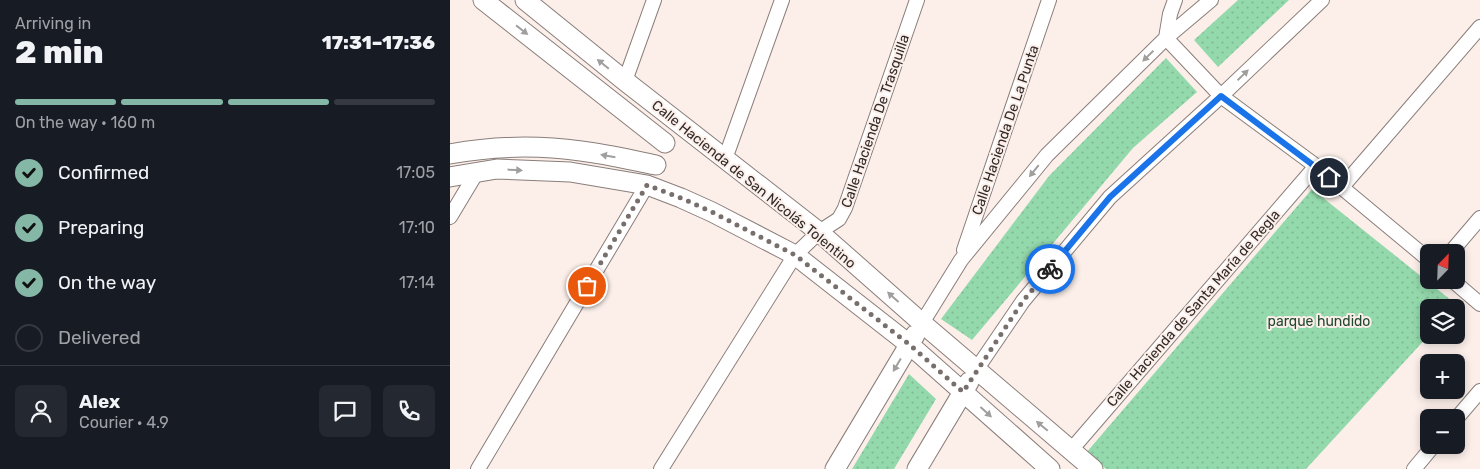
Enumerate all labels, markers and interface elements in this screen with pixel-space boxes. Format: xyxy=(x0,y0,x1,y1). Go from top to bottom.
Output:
text: Arriving in xyxy=(15,14,91,33)
one-way arrow xyxy=(515,25,528,36)
text: 17:31–17:36 xyxy=(322,31,435,54)
street label: Calle Hacienda De Trasquilla xyxy=(838,32,913,210)
text: 2 min xyxy=(15,33,104,71)
street label: Calle Hacienda De La Punta xyxy=(968,43,1043,217)
one-way arrow xyxy=(1142,50,1154,62)
one-way arrow xyxy=(597,58,610,69)
one-way arrow xyxy=(1236,69,1248,81)
street label: Calle Hacienda de San Nicolás Tolentino xyxy=(648,97,859,272)
text: On the way · 160 m xyxy=(15,113,155,132)
one-way arrow xyxy=(601,152,616,160)
pin xyxy=(1308,156,1350,198)
icon: check xyxy=(15,159,43,187)
text: Confirmed xyxy=(58,161,149,184)
text: 17:05 xyxy=(396,163,435,182)
icon: home xyxy=(1315,163,1343,191)
one-way arrow xyxy=(1028,164,1039,177)
one-way arrow xyxy=(508,166,524,174)
street label: Calle Hacienda de Santa María de Regla xyxy=(1103,206,1284,410)
icon: check xyxy=(15,214,43,242)
text: Preparing xyxy=(58,216,144,239)
text: 17:10 xyxy=(399,218,435,237)
courier xyxy=(1025,244,1075,294)
north arrow xyxy=(1420,244,1465,289)
map controls xyxy=(1420,244,1465,454)
icon: bike xyxy=(1036,255,1064,283)
pin xyxy=(566,265,608,307)
icon: check xyxy=(15,269,43,297)
text: On the way xyxy=(58,271,156,294)
icon: bag xyxy=(573,272,601,300)
text: 17:14 xyxy=(399,273,435,292)
one-way arrow xyxy=(886,292,899,303)
button: layers xyxy=(1420,299,1465,344)
park label: parque hundido xyxy=(1268,313,1370,330)
text: Delivered xyxy=(58,326,141,349)
button: + xyxy=(1420,354,1465,399)
one-way arrow xyxy=(893,359,902,372)
button: person xyxy=(15,385,67,437)
button: chat xyxy=(319,385,371,437)
button: phone xyxy=(383,385,435,437)
text: Alex xyxy=(79,390,120,413)
one-way arrow xyxy=(979,406,992,417)
button: − xyxy=(1420,409,1465,454)
text: Courier · 4.9 xyxy=(79,413,169,432)
one-way arrow xyxy=(1036,421,1049,432)

